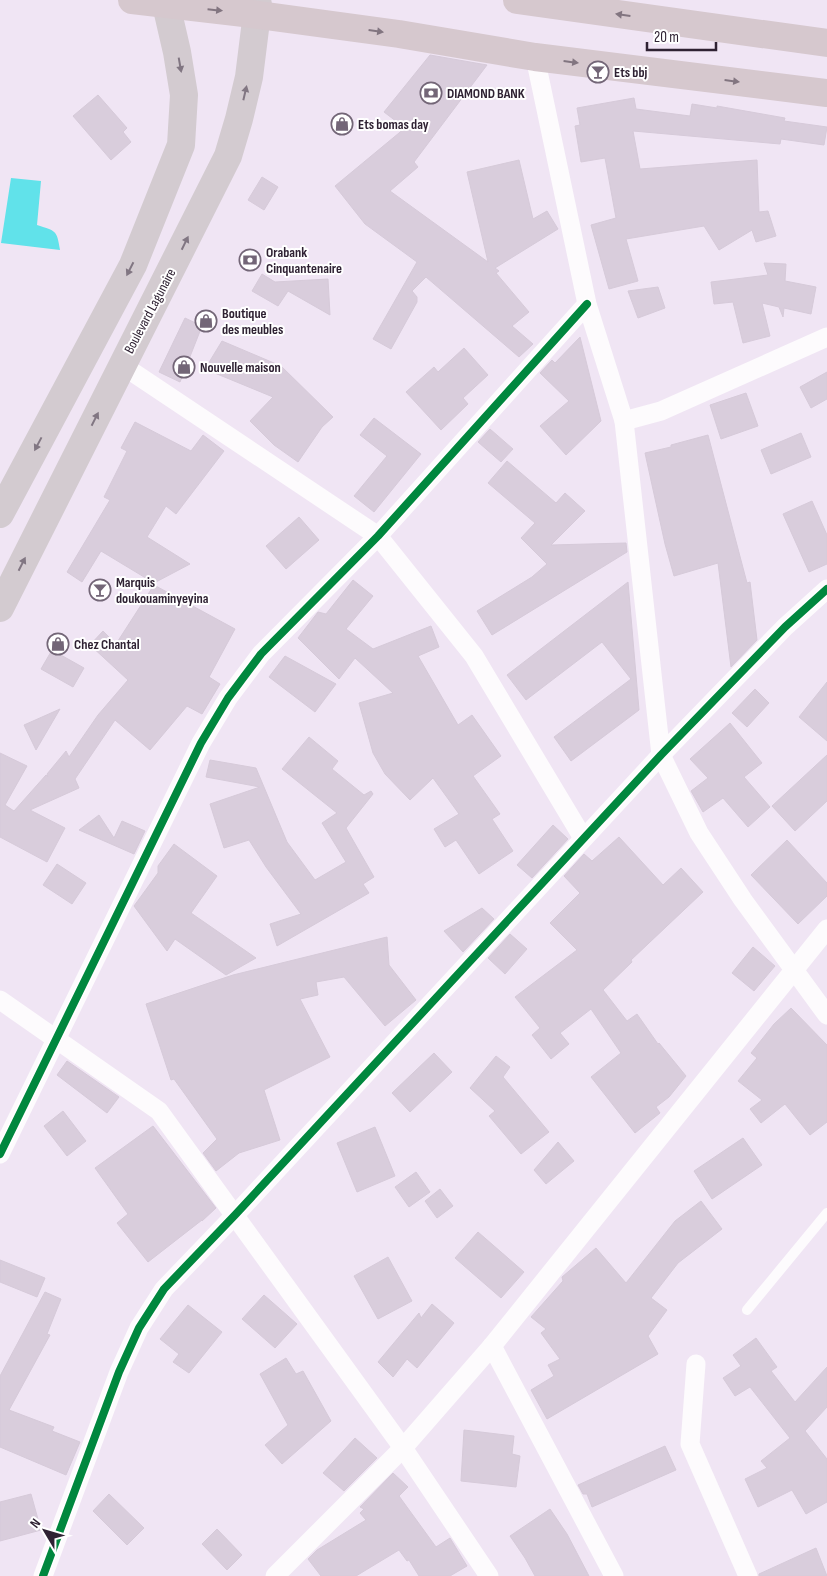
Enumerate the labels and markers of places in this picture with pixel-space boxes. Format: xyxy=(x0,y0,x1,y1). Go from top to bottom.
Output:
bar icon: Ets bbj xyxy=(586,60,610,84)
place label: Ets bbj xyxy=(614,64,647,81)
bank icon: DIAMOND BANK xyxy=(419,81,443,105)
place label: DIAMOND BANK xyxy=(447,85,525,102)
shop icon: Ets bomas day xyxy=(330,112,354,136)
place label: Ets bomas day xyxy=(358,116,429,133)
place label: Orabank Cinquantenaire xyxy=(266,244,342,277)
bank icon: Orabank Cinquantenaire xyxy=(238,248,262,272)
place label: Boutique des meubles xyxy=(222,305,283,338)
shop icon: Boutique des meubles xyxy=(194,309,218,333)
shop icon: Nouvelle maison xyxy=(172,355,196,379)
place label: Nouvelle maison xyxy=(200,359,281,376)
place label: Marquis doukouaminyeyina xyxy=(116,574,209,607)
bar icon: Marquis doukouaminyeyina xyxy=(88,578,112,602)
shop icon: Chez Chantal xyxy=(46,632,70,656)
place label: Chez Chantal xyxy=(74,636,140,653)

